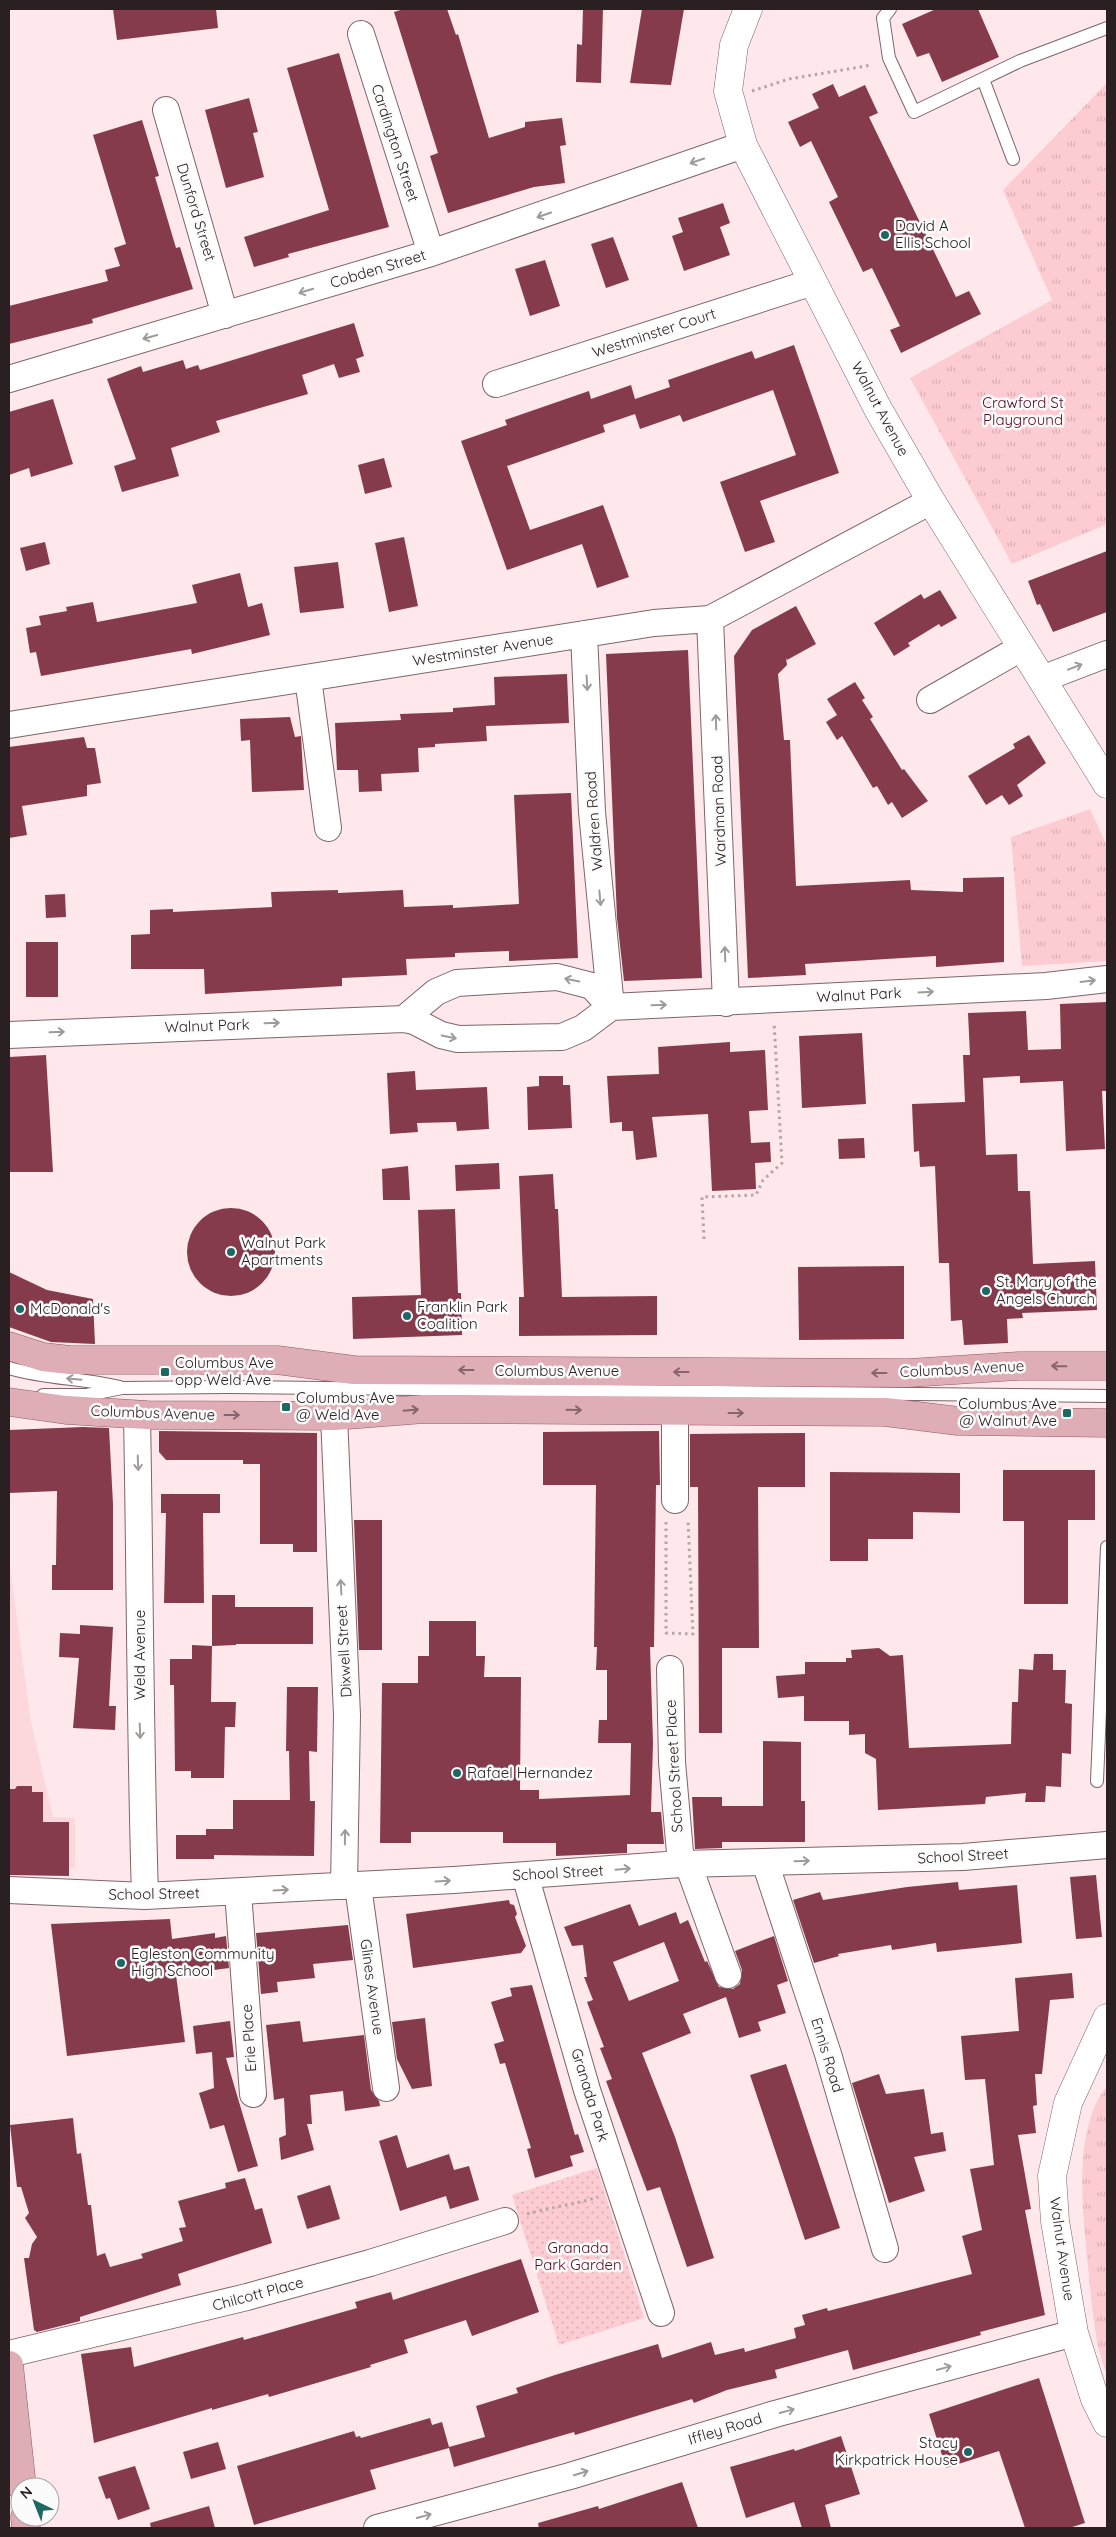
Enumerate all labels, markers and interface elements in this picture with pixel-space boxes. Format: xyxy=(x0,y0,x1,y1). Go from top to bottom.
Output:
street label: Cardington Street xyxy=(368,82,423,204)
one-way arrow xyxy=(690,157,705,166)
street label: Dunford Street xyxy=(173,161,220,263)
one-way arrow xyxy=(537,211,552,220)
place label: David A Ellis School xyxy=(895,216,971,252)
marker: David A Ellis School xyxy=(879,229,891,241)
street label: Cobden Street xyxy=(328,245,428,292)
one-way arrow xyxy=(298,286,314,296)
street label: Westminster Court xyxy=(590,304,718,362)
one-way arrow xyxy=(142,332,158,342)
street label: Walnut Avenue xyxy=(848,358,913,459)
park label: Crawford St Playground xyxy=(982,393,1064,429)
street label: Westminster Avenue xyxy=(411,629,555,670)
one-way arrow xyxy=(1066,662,1082,671)
one-way arrow xyxy=(582,675,591,691)
one-way arrow xyxy=(711,714,721,730)
street label: Wardman Road xyxy=(707,755,730,867)
street label: Waldren Road xyxy=(581,771,606,871)
one-way arrow xyxy=(596,889,605,905)
one-way arrow xyxy=(720,946,729,962)
one-way arrow xyxy=(564,975,580,985)
one-way arrow xyxy=(1080,976,1096,986)
street label: Walnut Park xyxy=(816,983,902,1006)
one-way arrow xyxy=(918,987,934,997)
one-way arrow xyxy=(650,1000,667,1010)
street label: Walnut Park xyxy=(164,1015,250,1036)
one-way arrow xyxy=(264,1019,280,1028)
one-way arrow xyxy=(49,1028,65,1037)
one-way arrow xyxy=(441,1033,457,1042)
place label: Walnut Park Apartments xyxy=(241,1233,326,1269)
marker: Walnut Park Apartments xyxy=(225,1246,237,1258)
place label: St. Mary of the Angels Church xyxy=(996,1272,1097,1308)
marker: St. Mary of the Angels Church xyxy=(980,1285,992,1297)
place label: Franklin Park Coalition xyxy=(417,1297,508,1333)
place label: McDonald's xyxy=(30,1299,110,1318)
marker: McDonald's xyxy=(14,1303,26,1315)
marker: Franklin Park Coalition xyxy=(401,1310,413,1322)
place label: Columbus Ave opp Weld Ave xyxy=(175,1353,274,1389)
street label: Columbus Avenue xyxy=(899,1356,1025,1381)
street label: Columbus Avenue xyxy=(495,1361,619,1380)
one-way arrow xyxy=(1051,1361,1067,1371)
one-way arrow xyxy=(459,1365,475,1375)
marker: Columbus Ave opp Weld Ave xyxy=(159,1366,171,1378)
one-way arrow xyxy=(674,1367,690,1377)
one-way arrow xyxy=(871,1368,888,1378)
one-way arrow xyxy=(66,1374,82,1384)
place label: Columbus Ave @ Weld Ave xyxy=(296,1388,395,1424)
place label: Columbus Ave @ Walnut Ave xyxy=(958,1394,1057,1430)
street label: Columbus Avenue xyxy=(90,1401,216,1424)
marker: Columbus Ave @ Weld Ave xyxy=(280,1401,292,1413)
one-way arrow xyxy=(403,1405,419,1414)
one-way arrow xyxy=(566,1406,582,1415)
marker: Columbus Ave @ Walnut Ave xyxy=(1061,1407,1073,1419)
one-way arrow xyxy=(728,1408,744,1418)
one-way arrow xyxy=(223,1410,239,1420)
one-way arrow xyxy=(134,1455,143,1471)
one-way arrow xyxy=(337,1580,346,1596)
street label: Dixwell Street xyxy=(332,1604,355,1698)
street label: Weld Avenue xyxy=(130,1610,149,1700)
street label: School Street Place xyxy=(661,1699,686,1833)
one-way arrow xyxy=(135,1722,145,1739)
place label: Rafael Hernandez xyxy=(467,1763,593,1782)
marker: Rafael Hernandez xyxy=(451,1767,463,1779)
one-way arrow xyxy=(340,1830,350,1846)
street label: School Street xyxy=(917,1844,1009,1867)
one-way arrow xyxy=(794,1856,810,1866)
street label: School Street xyxy=(512,1861,604,1884)
one-way arrow xyxy=(614,1864,630,1874)
one-way arrow xyxy=(435,1876,451,1885)
street label: School Street xyxy=(108,1883,200,1904)
one-way arrow xyxy=(272,1885,289,1895)
street label: Glines Avenue xyxy=(356,1938,389,2036)
place label: Egleston Community High School xyxy=(131,1944,275,1980)
marker: Egleston Community High School xyxy=(115,1957,127,1969)
street label: Erie Place xyxy=(237,2004,260,2073)
street label: Ennis Road xyxy=(807,2015,848,2095)
street label: Granada Park xyxy=(567,2046,614,2144)
street label: Walnut Avenue xyxy=(1046,2196,1079,2302)
park label: Granada Park Garden xyxy=(534,2238,622,2274)
street label: Chilcott Place xyxy=(210,2272,306,2315)
one-way arrow xyxy=(935,2363,951,2373)
one-way arrow xyxy=(778,2406,794,2415)
street label: Iffley Road xyxy=(686,2408,764,2449)
place label: Stacy Kirkpatrick House xyxy=(835,2433,958,2469)
marker: Stacy Kirkpatrick House xyxy=(962,2446,974,2458)
one-way arrow xyxy=(572,2468,588,2477)
north arrow xyxy=(10,2477,60,2527)
text: N xyxy=(16,2482,36,2503)
one-way arrow xyxy=(416,2510,432,2520)

